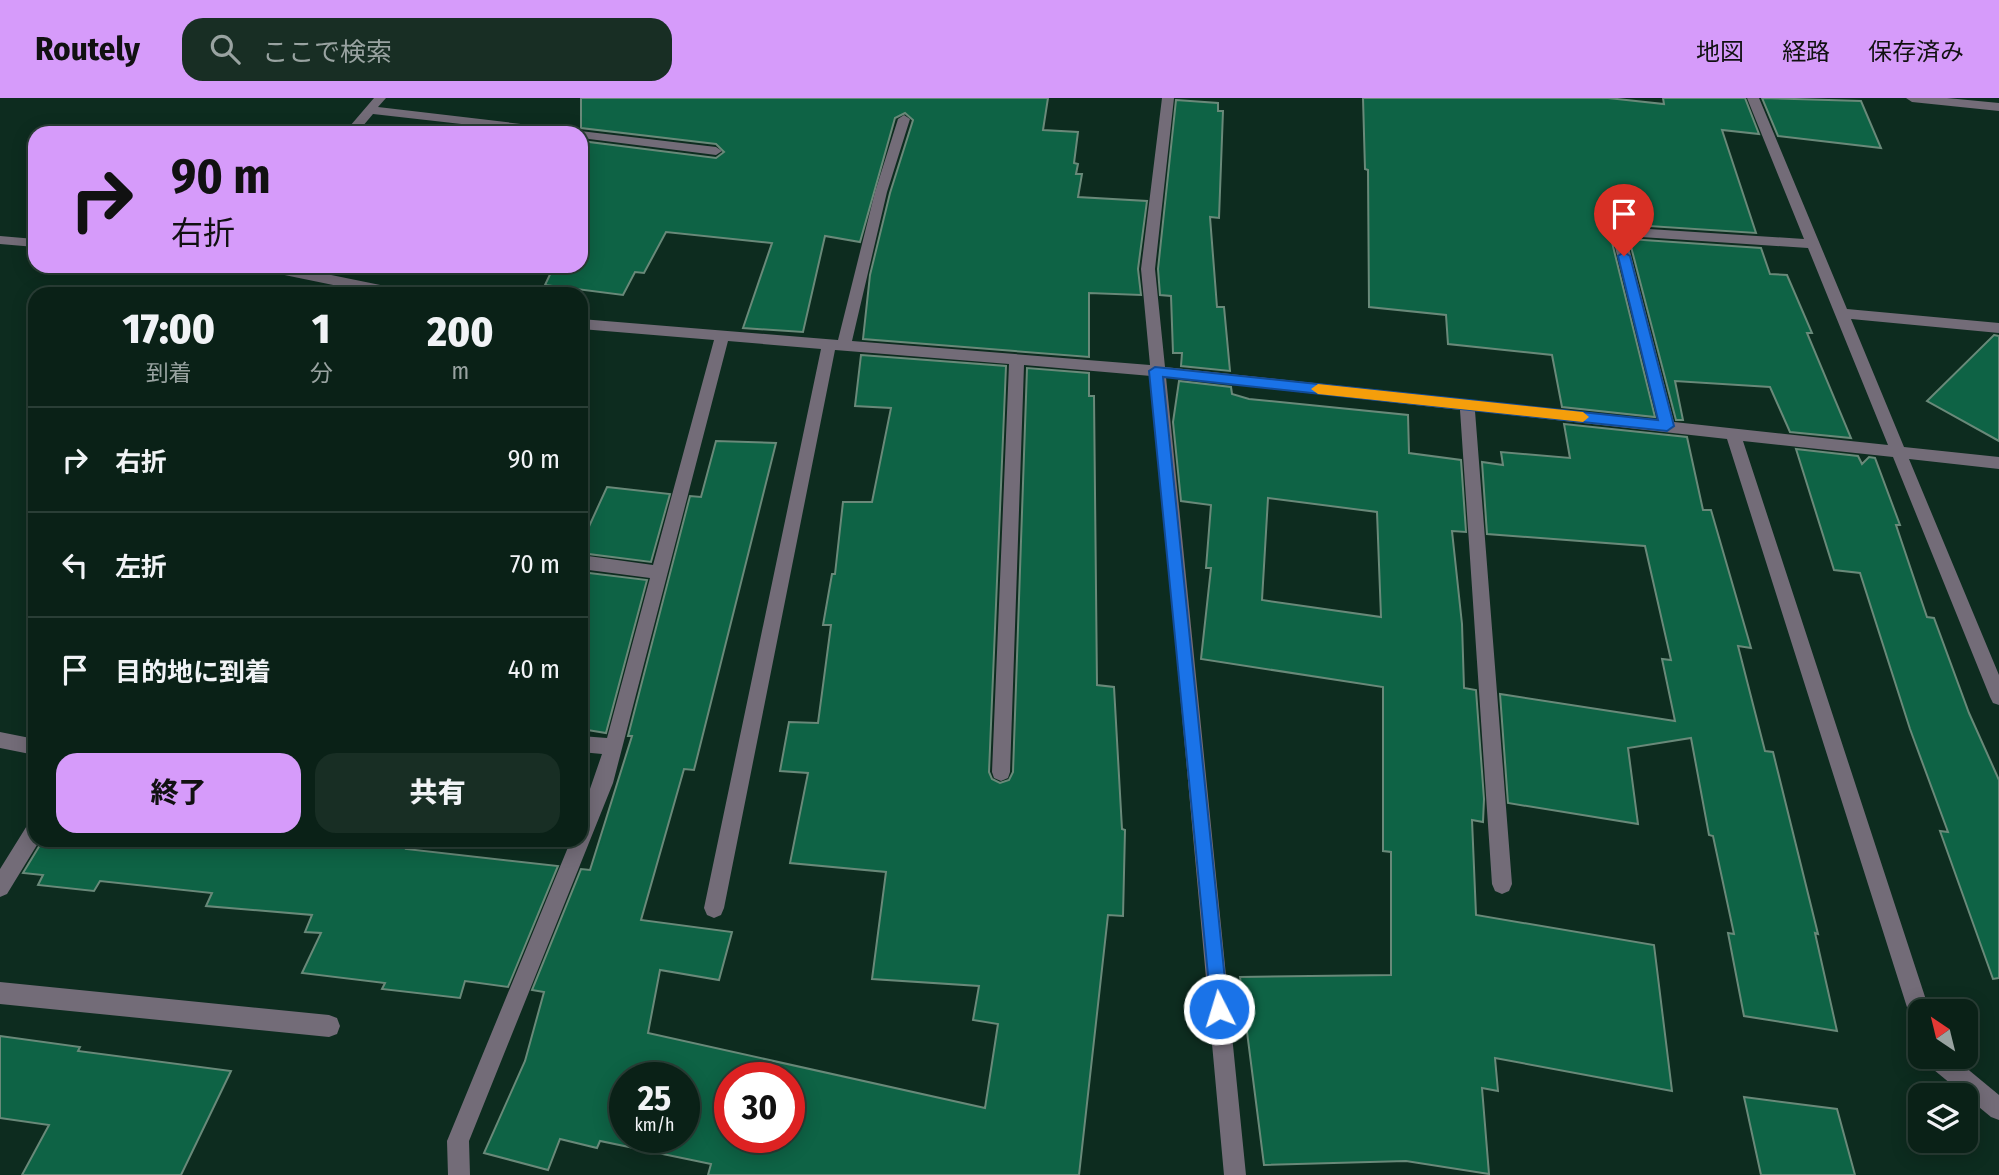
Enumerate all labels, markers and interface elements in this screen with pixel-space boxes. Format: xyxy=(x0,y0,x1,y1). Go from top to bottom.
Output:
search box xyxy=(182,18,672,81)
text: Routely xyxy=(35,29,140,69)
icon: search xyxy=(206,30,244,68)
text: ここで検索 xyxy=(262,37,392,68)
text: 地図 xyxy=(1696,38,1744,66)
text: 経路 xyxy=(1782,38,1830,66)
text: 保存済み xyxy=(1868,38,1964,66)
text: 90 m xyxy=(171,147,271,206)
icon: right xyxy=(56,154,147,245)
pin xyxy=(1594,184,1654,256)
icon: arrive xyxy=(1605,195,1643,233)
text: 右折 xyxy=(171,214,235,252)
text: 17:00 xyxy=(123,304,215,354)
text: 1 xyxy=(312,304,330,354)
text: 200 xyxy=(427,307,493,357)
text: m xyxy=(451,357,469,385)
text: 到着 xyxy=(146,359,192,387)
text: 分 xyxy=(310,359,333,387)
icon: right xyxy=(56,441,94,479)
text: 90 m xyxy=(508,444,560,475)
text: 右折 xyxy=(115,447,167,478)
icon: left xyxy=(56,546,94,584)
text: 70 m xyxy=(510,549,560,580)
text: 左折 xyxy=(115,552,167,583)
icon: arrive xyxy=(56,651,94,689)
text: 40 m xyxy=(508,654,560,685)
text: 目的地に到着 xyxy=(115,657,271,688)
button: 終了 xyxy=(56,753,301,833)
button: 共有 xyxy=(315,753,560,833)
position arrow xyxy=(1182,972,1256,1046)
north arrow xyxy=(1908,999,1978,1069)
map controls xyxy=(1908,999,1978,1153)
speed limit sign: 30 xyxy=(714,1062,805,1153)
text: 25 xyxy=(638,1077,671,1119)
button: layers xyxy=(1908,1083,1978,1153)
text: km/h xyxy=(634,1114,675,1136)

